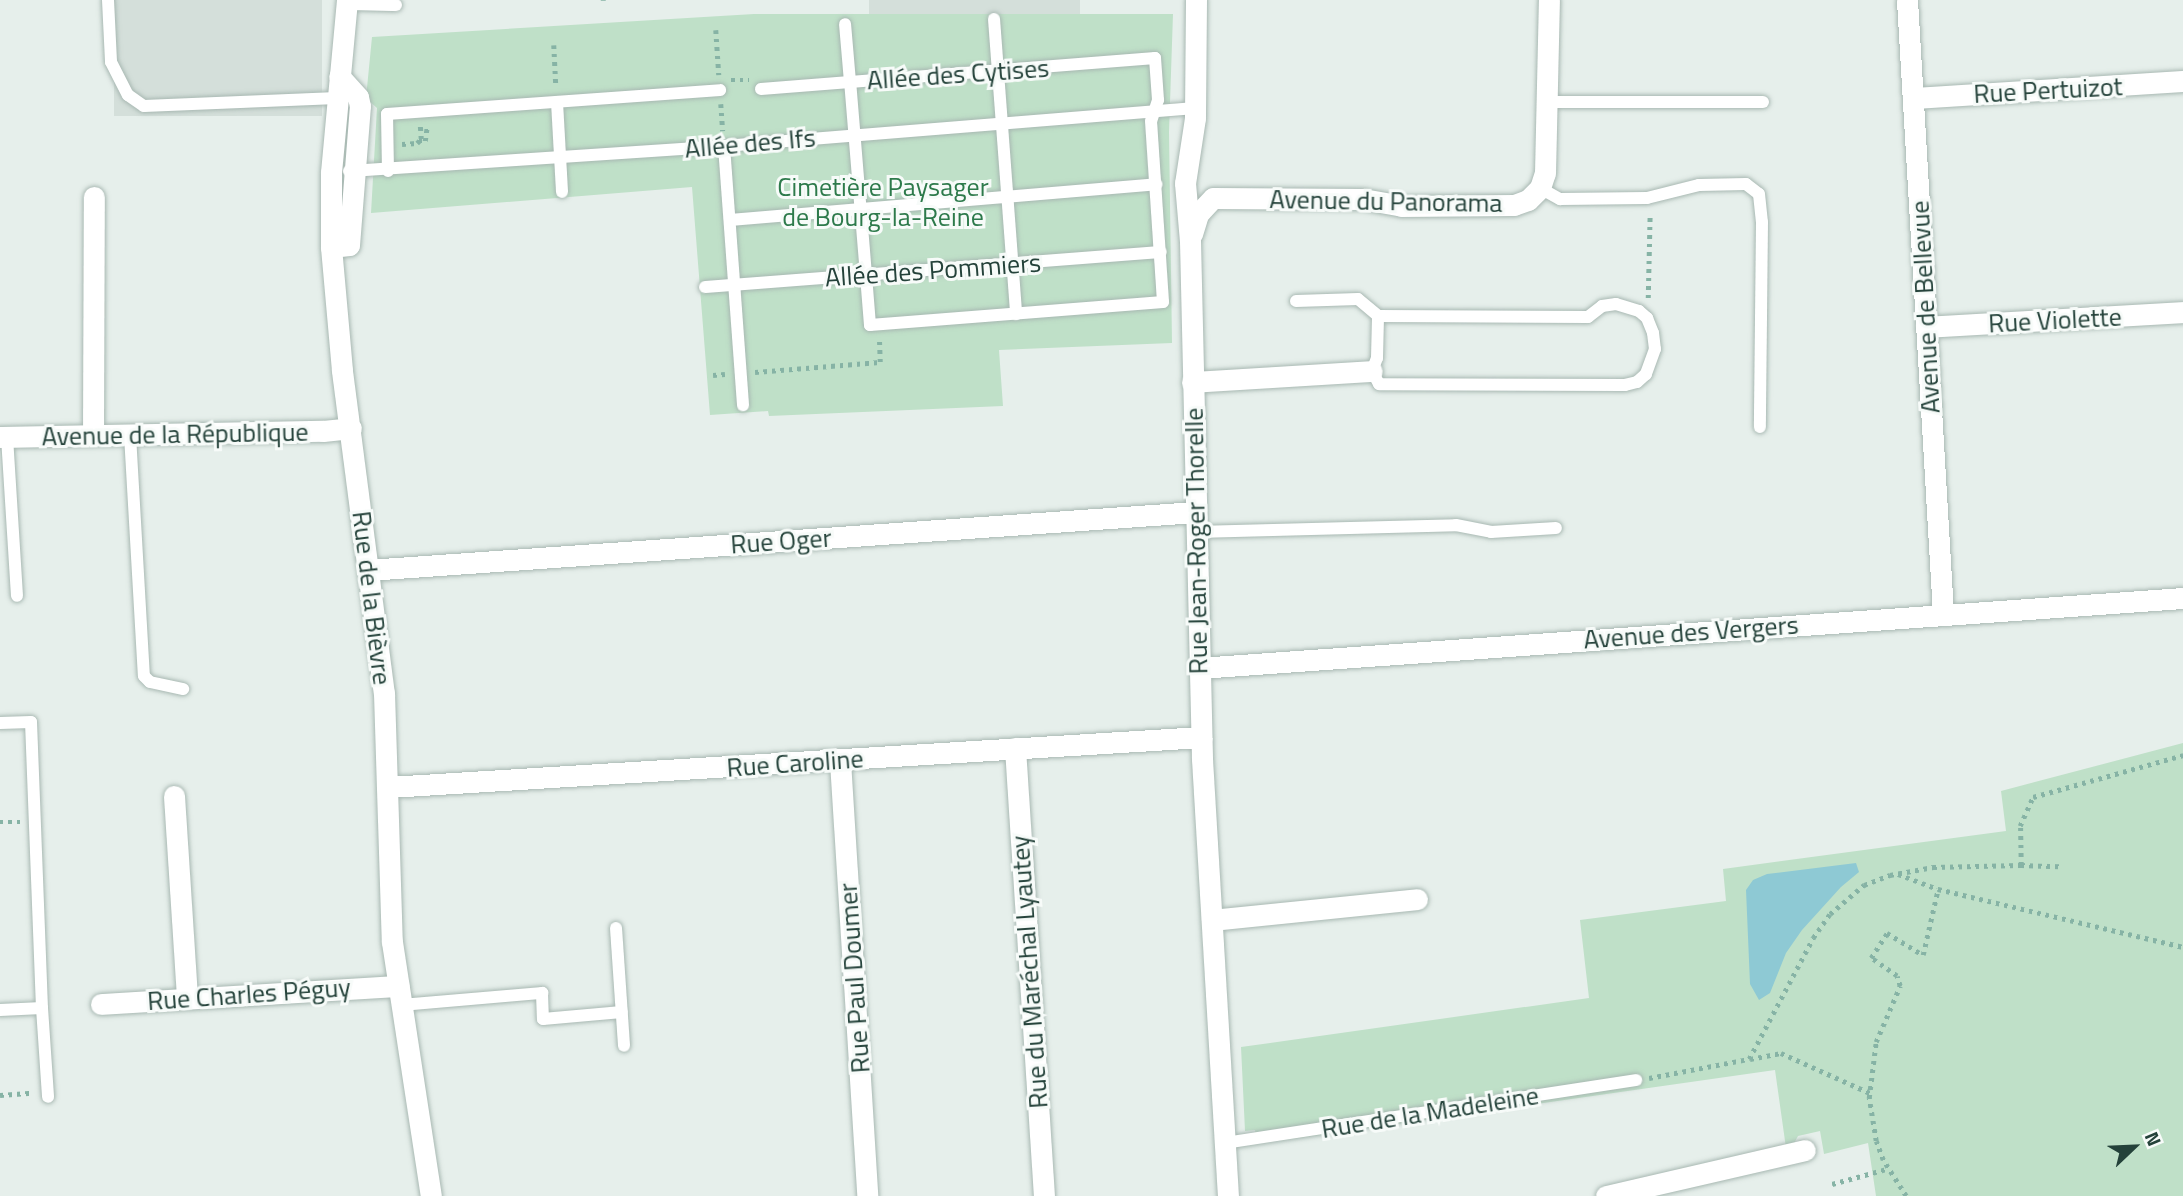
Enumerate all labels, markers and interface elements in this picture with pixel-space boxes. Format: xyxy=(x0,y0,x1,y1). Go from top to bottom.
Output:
street label: Allée des Cytises xyxy=(866,52,1050,96)
street label: Rue Pertuizot xyxy=(1973,71,2123,109)
street label: Allée des Ifs xyxy=(683,122,817,164)
park label: Cimetière Paysager de Bourg-la-Reine xyxy=(777,171,989,232)
street label: Avenue du Panorama xyxy=(1269,183,1503,219)
street label: Avenue de Bellevue xyxy=(1904,200,1946,414)
street label: Allée des Pommiers xyxy=(824,247,1042,293)
street label: Rue Violette xyxy=(1987,301,2123,339)
street label: Rue Jean-Roger Thorelle xyxy=(1178,407,1214,675)
street label: Avenue de la République xyxy=(41,416,309,452)
street label: Rue de la Bièvre xyxy=(346,509,398,687)
street label: Rue Oger xyxy=(729,522,833,560)
street label: Avenue des Vergers xyxy=(1582,609,1800,655)
street label: Rue Caroline xyxy=(726,743,864,783)
street label: Rue du Maréchal Lyautey xyxy=(1004,834,1054,1110)
street label: Rue Paul Doumer xyxy=(832,882,876,1074)
street label: Rue Charles Péguy xyxy=(146,971,352,1017)
street label: Rue de la Madeleine xyxy=(1319,1079,1541,1145)
north arrow xyxy=(2099,1112,2169,1182)
text: N xyxy=(2138,1127,2170,1150)

